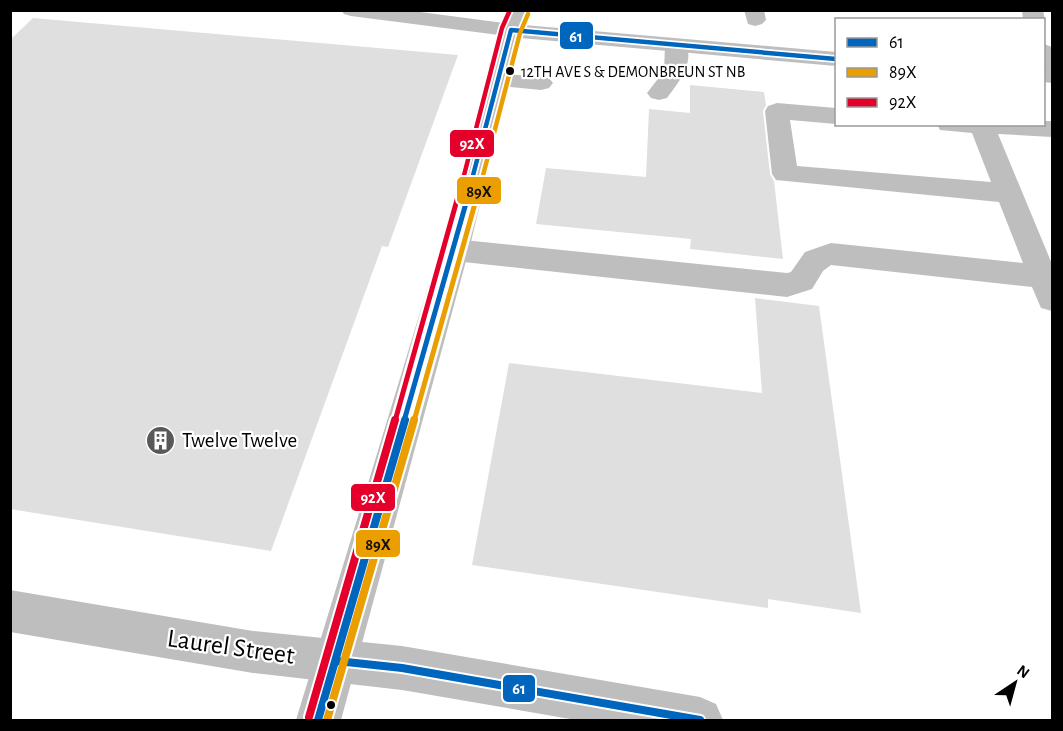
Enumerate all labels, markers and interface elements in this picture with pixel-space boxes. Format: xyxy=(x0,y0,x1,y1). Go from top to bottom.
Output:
legend xyxy=(835,18,1045,126)
line badge: 61 xyxy=(559,21,594,50)
text: 61 xyxy=(569,29,583,45)
text: 61 xyxy=(889,34,904,52)
place label: 12TH AVE S & DEMONBREUN ST NB xyxy=(521,64,745,80)
text: 89X xyxy=(889,64,917,82)
marker: 12TH AVE S & DEMONBREUN ST NB xyxy=(504,65,516,77)
text: 92X xyxy=(889,94,917,112)
line badge: 92X xyxy=(449,129,495,158)
text: 92X xyxy=(459,136,485,152)
line badge: 89X xyxy=(456,176,502,205)
text: 89X xyxy=(466,184,492,200)
building icon: Twelve Twelve xyxy=(145,424,177,456)
place label: Twelve Twelve xyxy=(182,430,297,451)
line badge: 92X xyxy=(350,483,396,512)
text: 92X xyxy=(360,490,386,506)
line badge: 89X xyxy=(355,529,401,558)
text: 89X xyxy=(365,537,391,553)
street label: Laurel Street xyxy=(166,625,296,669)
north arrow xyxy=(985,653,1045,713)
text: N xyxy=(1014,662,1032,681)
line badge: 61 xyxy=(502,674,536,703)
text: 61 xyxy=(512,681,526,697)
unlabelled marker xyxy=(325,699,337,711)

